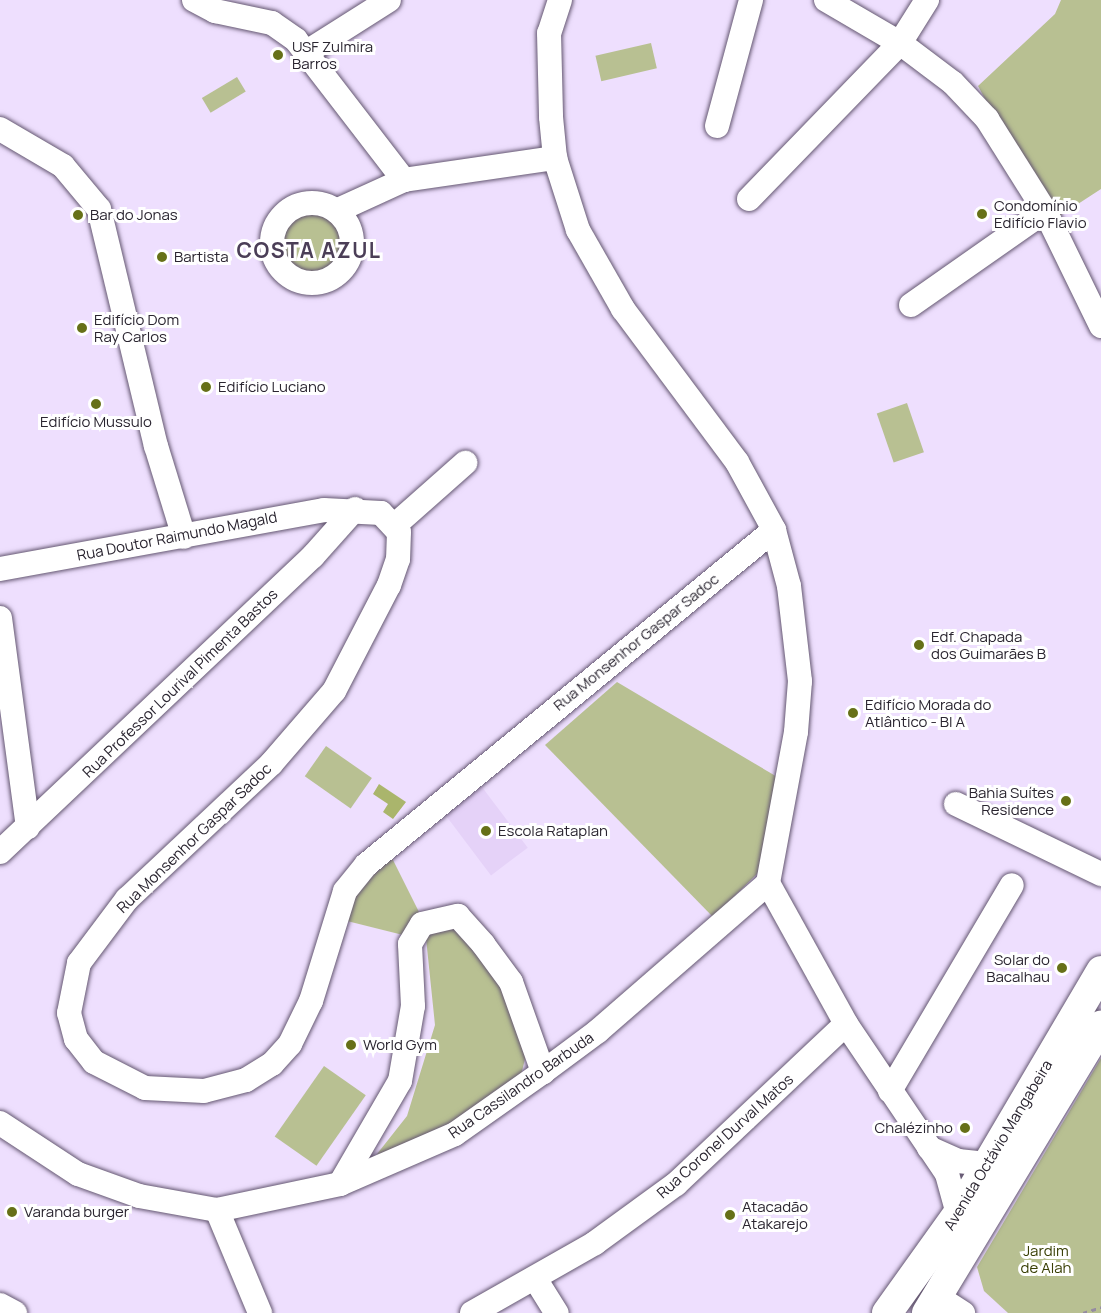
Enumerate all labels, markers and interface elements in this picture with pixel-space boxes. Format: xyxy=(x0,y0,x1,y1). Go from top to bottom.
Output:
place label: USF Zulmira Barros xyxy=(292,37,373,72)
marker: USF Zulmira Barros xyxy=(269,46,287,64)
place label: Condomínio Edifício Flavio xyxy=(994,196,1087,231)
place label: Bar do Jonas xyxy=(90,206,178,224)
marker: Condomínio Edifício Flavio xyxy=(975,207,989,221)
marker: Bar do Jonas xyxy=(71,208,85,222)
district label: COSTA AZUL xyxy=(237,237,381,263)
place label: Bartista xyxy=(174,248,229,266)
marker: Bartista xyxy=(155,250,169,264)
place label: Edifício Dom Ray Carlos xyxy=(94,310,179,345)
marker: Edifício Dom Ray Carlos xyxy=(75,321,89,335)
place label: Edifício Luciano xyxy=(218,378,326,396)
marker: Edifício Luciano xyxy=(199,380,213,394)
marker: Edifício Mussulo xyxy=(89,397,103,411)
place label: Edifício Mussulo xyxy=(40,413,152,431)
street label: Rua Doutor Raimundo Magald xyxy=(75,508,279,564)
street label: Rua Monsenhor Gaspar Sadoc xyxy=(550,570,722,714)
street label: Rua Professor Lourival Pimenta Bastos xyxy=(79,585,281,781)
place label: Edf. Chapada dos Guimarães B xyxy=(931,627,1046,662)
marker: Edf. Chapada dos Guimarães B xyxy=(912,638,926,652)
place label: Edifício Morada do Atlântico - Bl A xyxy=(865,695,991,730)
marker: Edifício Morada do Atlântico - Bl A xyxy=(846,706,860,720)
street label: Rua Monsenhor Gaspar Sadoc xyxy=(113,759,275,917)
place label: Bahia Suítes Residence xyxy=(969,783,1054,818)
marker: Bahia Suítes Residence xyxy=(1059,794,1073,808)
place label: Escola Rataplan xyxy=(498,822,608,840)
marker: Escola Rataplan xyxy=(479,824,493,838)
place label: Solar do Bacalhau xyxy=(986,950,1050,985)
marker: Solar do Bacalhau xyxy=(1055,961,1069,975)
street label: Rua Cassilandro Barbuda xyxy=(445,1028,597,1142)
place label: World Gym xyxy=(363,1036,437,1054)
marker: World Gym xyxy=(344,1038,358,1052)
street label: Avenida Octávio Mangabeira xyxy=(940,1057,1056,1233)
street label: Rua Coronel Durval Matos xyxy=(653,1070,797,1202)
place label: Chalézinho xyxy=(875,1119,953,1137)
marker: Chalézinho xyxy=(958,1121,972,1135)
place label: Atacadão Atakarejo xyxy=(742,1197,808,1232)
place label: Varanda burger xyxy=(24,1203,129,1221)
marker: Varanda burger xyxy=(5,1205,19,1219)
marker: Atacadão Atakarejo xyxy=(723,1208,737,1222)
park label: Jardim de Alah xyxy=(1021,1241,1071,1276)

